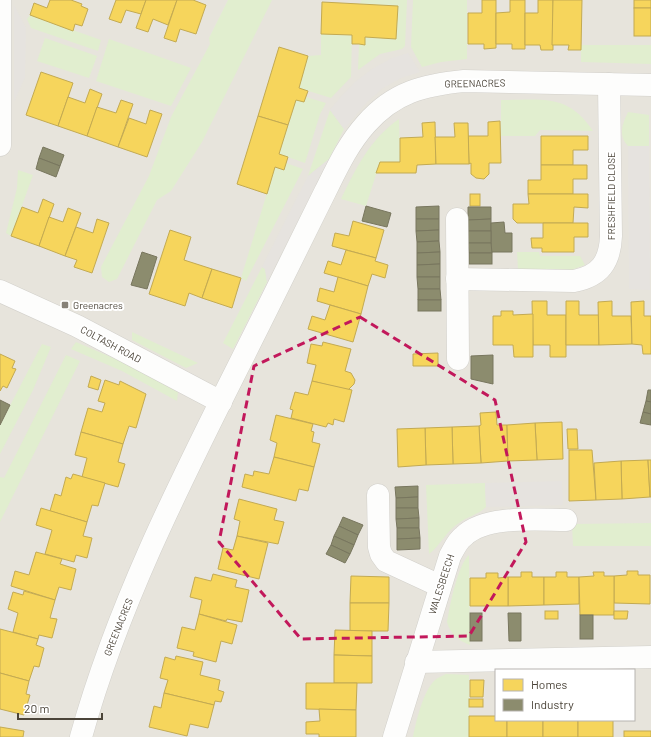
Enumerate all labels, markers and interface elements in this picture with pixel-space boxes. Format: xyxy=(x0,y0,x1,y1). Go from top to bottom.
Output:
street label: GREENACRES xyxy=(444,76,506,90)
street label: FRESHFIELD CLOSE xyxy=(605,152,617,240)
place label: Greenacres xyxy=(73,299,123,311)
marker: Greenacres xyxy=(60,300,70,310)
street label: COLTASH ROAD xyxy=(79,323,143,365)
street label: WALESBEECH xyxy=(426,552,456,616)
street label: GREENACRES xyxy=(101,596,135,658)
legend xyxy=(495,669,635,721)
text: Homes xyxy=(531,677,568,691)
scale bar xyxy=(18,695,102,721)
text: Industry xyxy=(531,697,574,711)
text: 20 m xyxy=(24,701,50,715)

